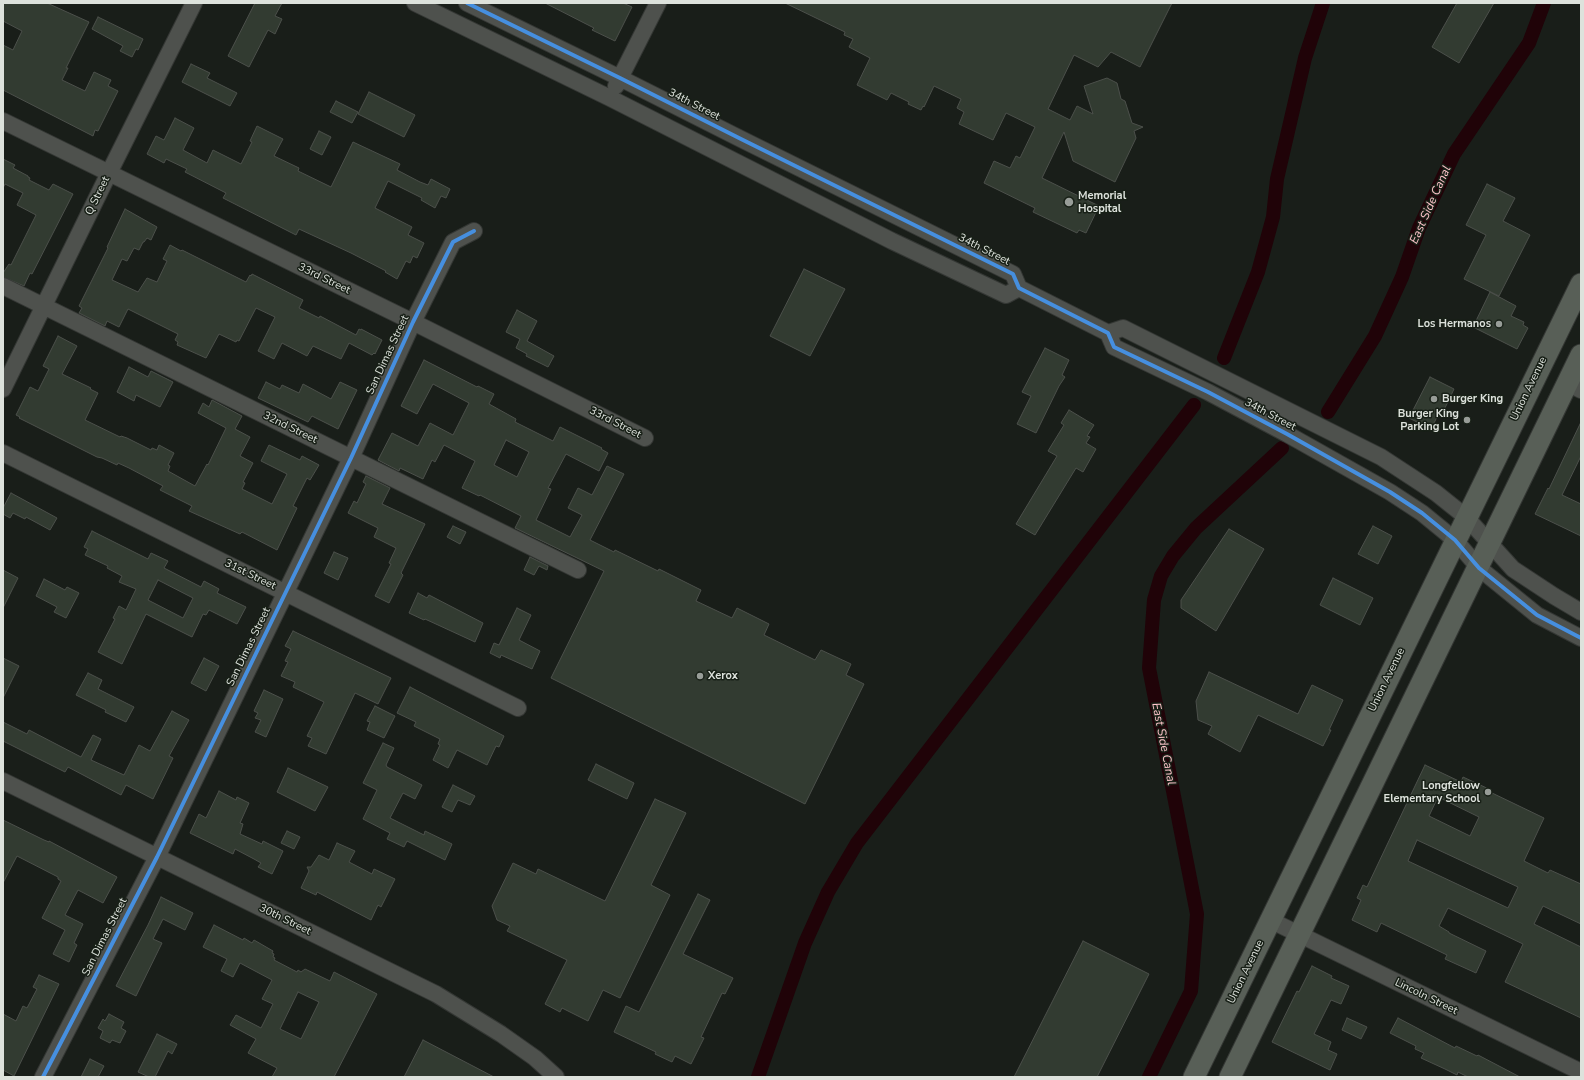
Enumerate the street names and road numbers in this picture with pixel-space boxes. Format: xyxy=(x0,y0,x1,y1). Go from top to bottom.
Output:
street label: 34th Street xyxy=(666,86,722,124)
street label: Q Street xyxy=(83,175,113,217)
street label: 34th Street xyxy=(956,231,1012,269)
street label: 33rd Street xyxy=(296,261,352,297)
street label: San Dimas Street xyxy=(364,313,412,397)
street label: Union Avenue xyxy=(1508,355,1550,423)
street label: 34th Street xyxy=(1242,396,1298,434)
street label: 33rd Street xyxy=(587,404,643,442)
street label: 32nd Street xyxy=(261,409,319,447)
street label: 31st Street xyxy=(222,557,278,593)
street label: San Dimas Street xyxy=(224,606,274,688)
street label: Union Avenue xyxy=(1366,646,1408,714)
street label: San Dimas Street xyxy=(80,896,130,978)
street label: 30th Street xyxy=(257,902,313,938)
street label: Union Avenue xyxy=(1225,938,1267,1006)
street label: Lincoln Street xyxy=(1392,976,1460,1018)

